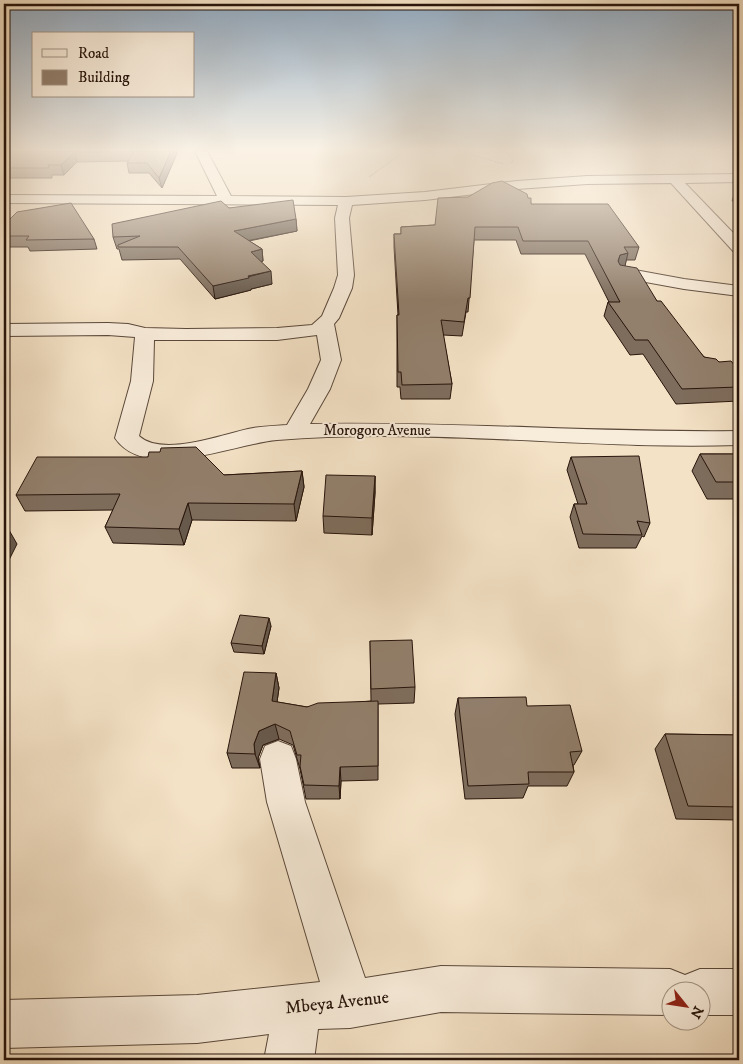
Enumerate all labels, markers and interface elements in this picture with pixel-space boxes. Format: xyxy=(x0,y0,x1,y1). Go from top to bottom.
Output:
legend xyxy=(32,32,195,98)
text: Road xyxy=(78,44,110,63)
text: Building xyxy=(78,68,130,87)
street label: Morogoro Avenue xyxy=(323,421,431,440)
north arrow xyxy=(660,982,710,1032)
street label: Mbeya Avenue xyxy=(284,987,390,1019)
text: N xyxy=(685,1003,707,1022)

